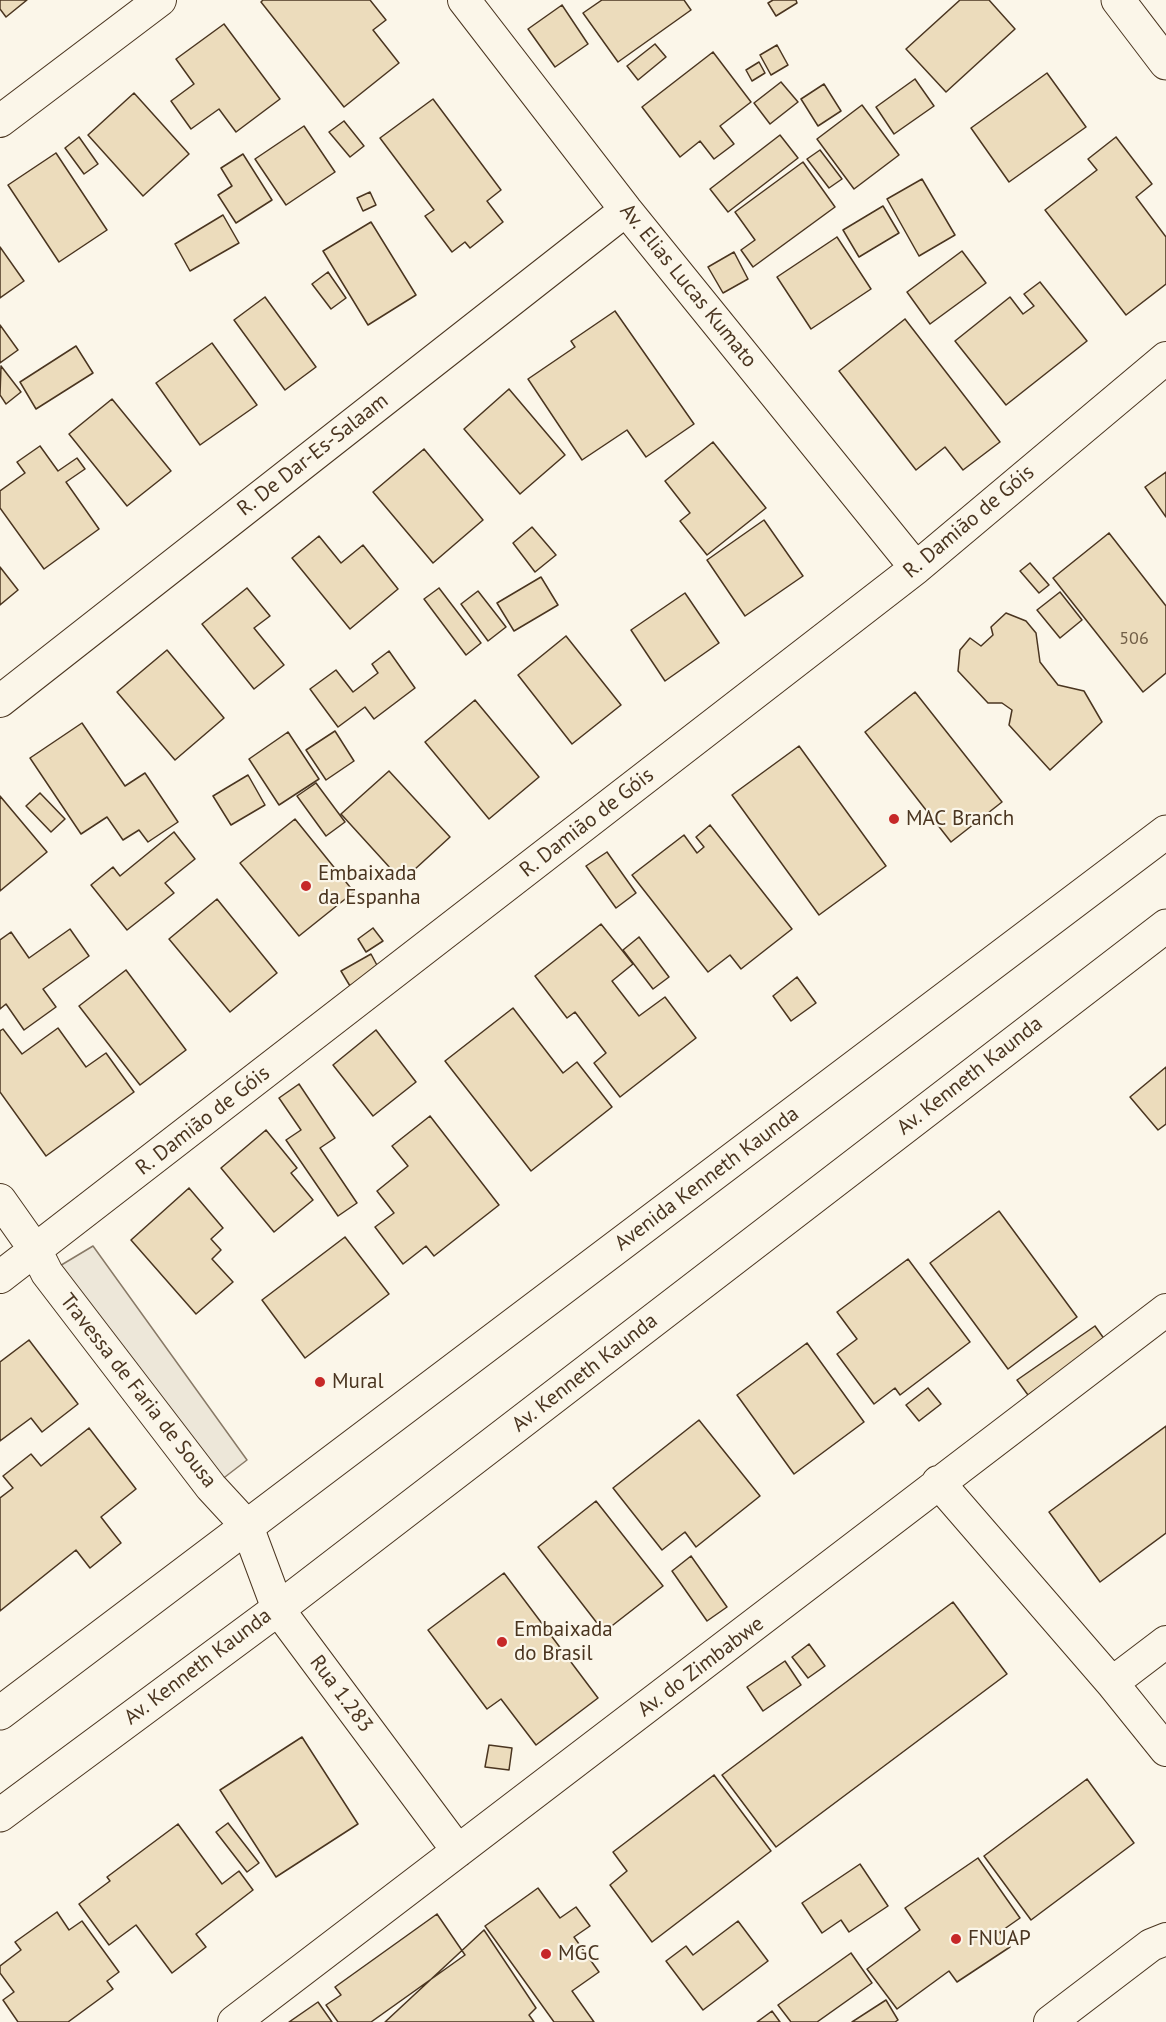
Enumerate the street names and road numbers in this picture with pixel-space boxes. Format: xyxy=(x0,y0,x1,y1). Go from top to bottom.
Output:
street label: Av. Elias Lucas Kumato xyxy=(614,199,762,373)
street label: R. De Dar-Es-Salaam xyxy=(232,388,394,522)
street label: R. Damião de Góis xyxy=(899,460,1039,584)
street label: R. Damião de Góis xyxy=(515,763,659,883)
street label: Av. Kenneth Kaunda xyxy=(892,1011,1048,1141)
street label: R. Damião de Góis xyxy=(131,1061,275,1181)
street label: Avenida Kenneth Kaunda xyxy=(610,1102,804,1256)
street label: Travessa de Faria de Sousa xyxy=(54,1289,222,1493)
street label: Av. Kenneth Kaunda xyxy=(507,1308,663,1438)
street label: Av. Kenneth Kaunda xyxy=(119,1603,277,1731)
street label: Av. do Zimbabwe xyxy=(633,1611,769,1723)
street label: Rua 1.283 xyxy=(304,1651,378,1737)

